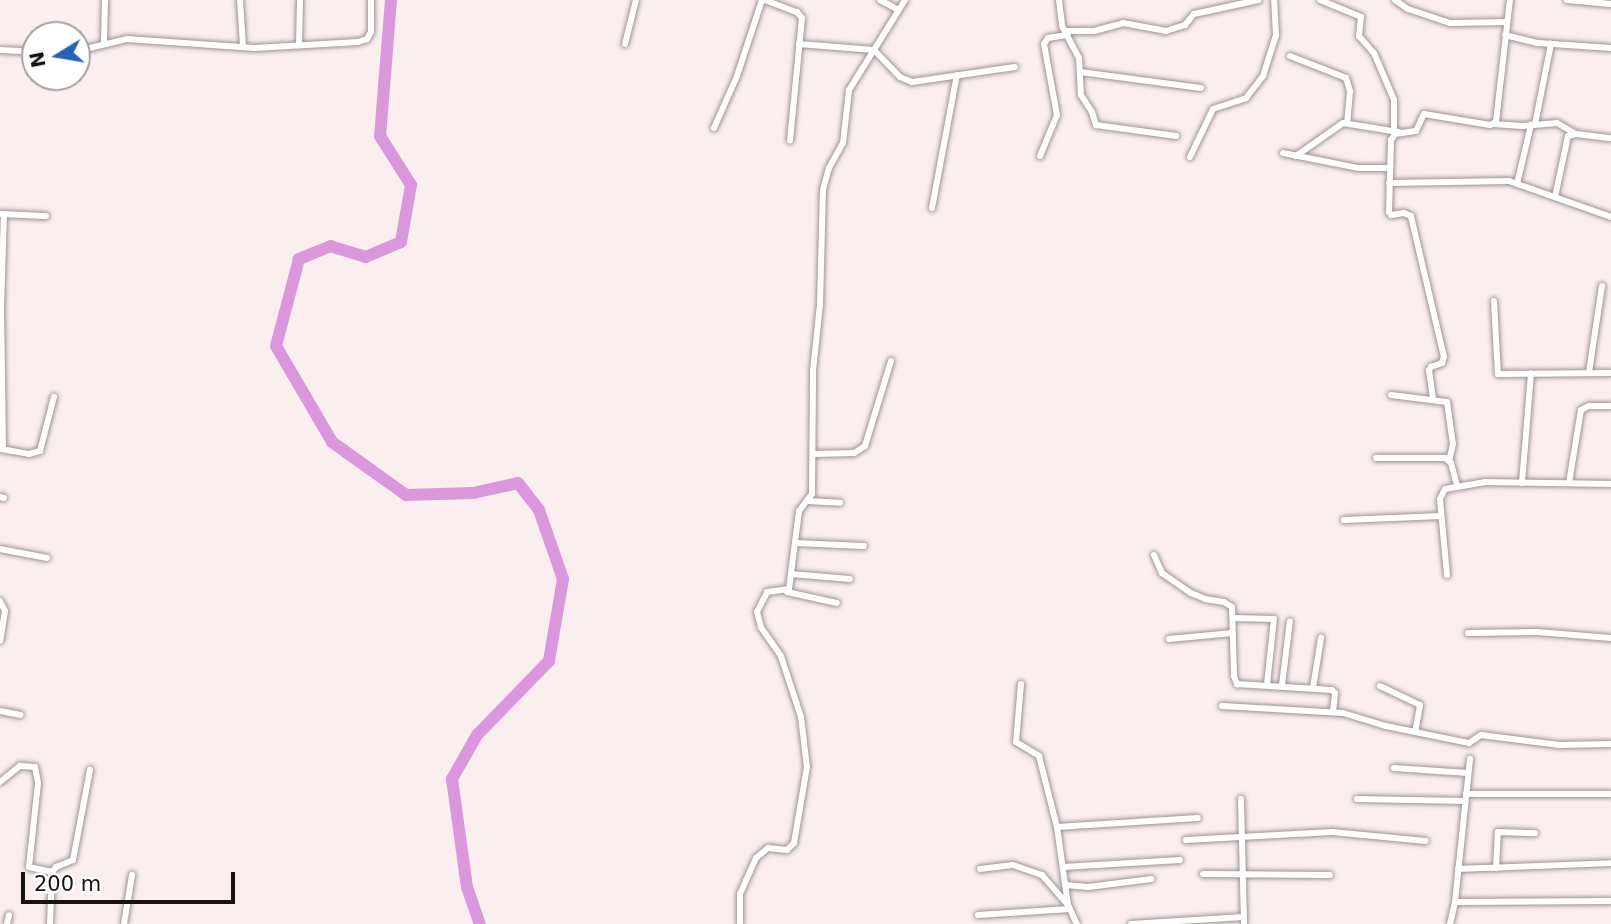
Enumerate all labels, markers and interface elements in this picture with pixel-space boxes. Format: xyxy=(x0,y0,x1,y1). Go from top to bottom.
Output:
north arrow xyxy=(21,21,91,91)
text: N xyxy=(25,50,50,70)
scale bar xyxy=(24,858,238,902)
text: 200 m xyxy=(34,872,101,896)

